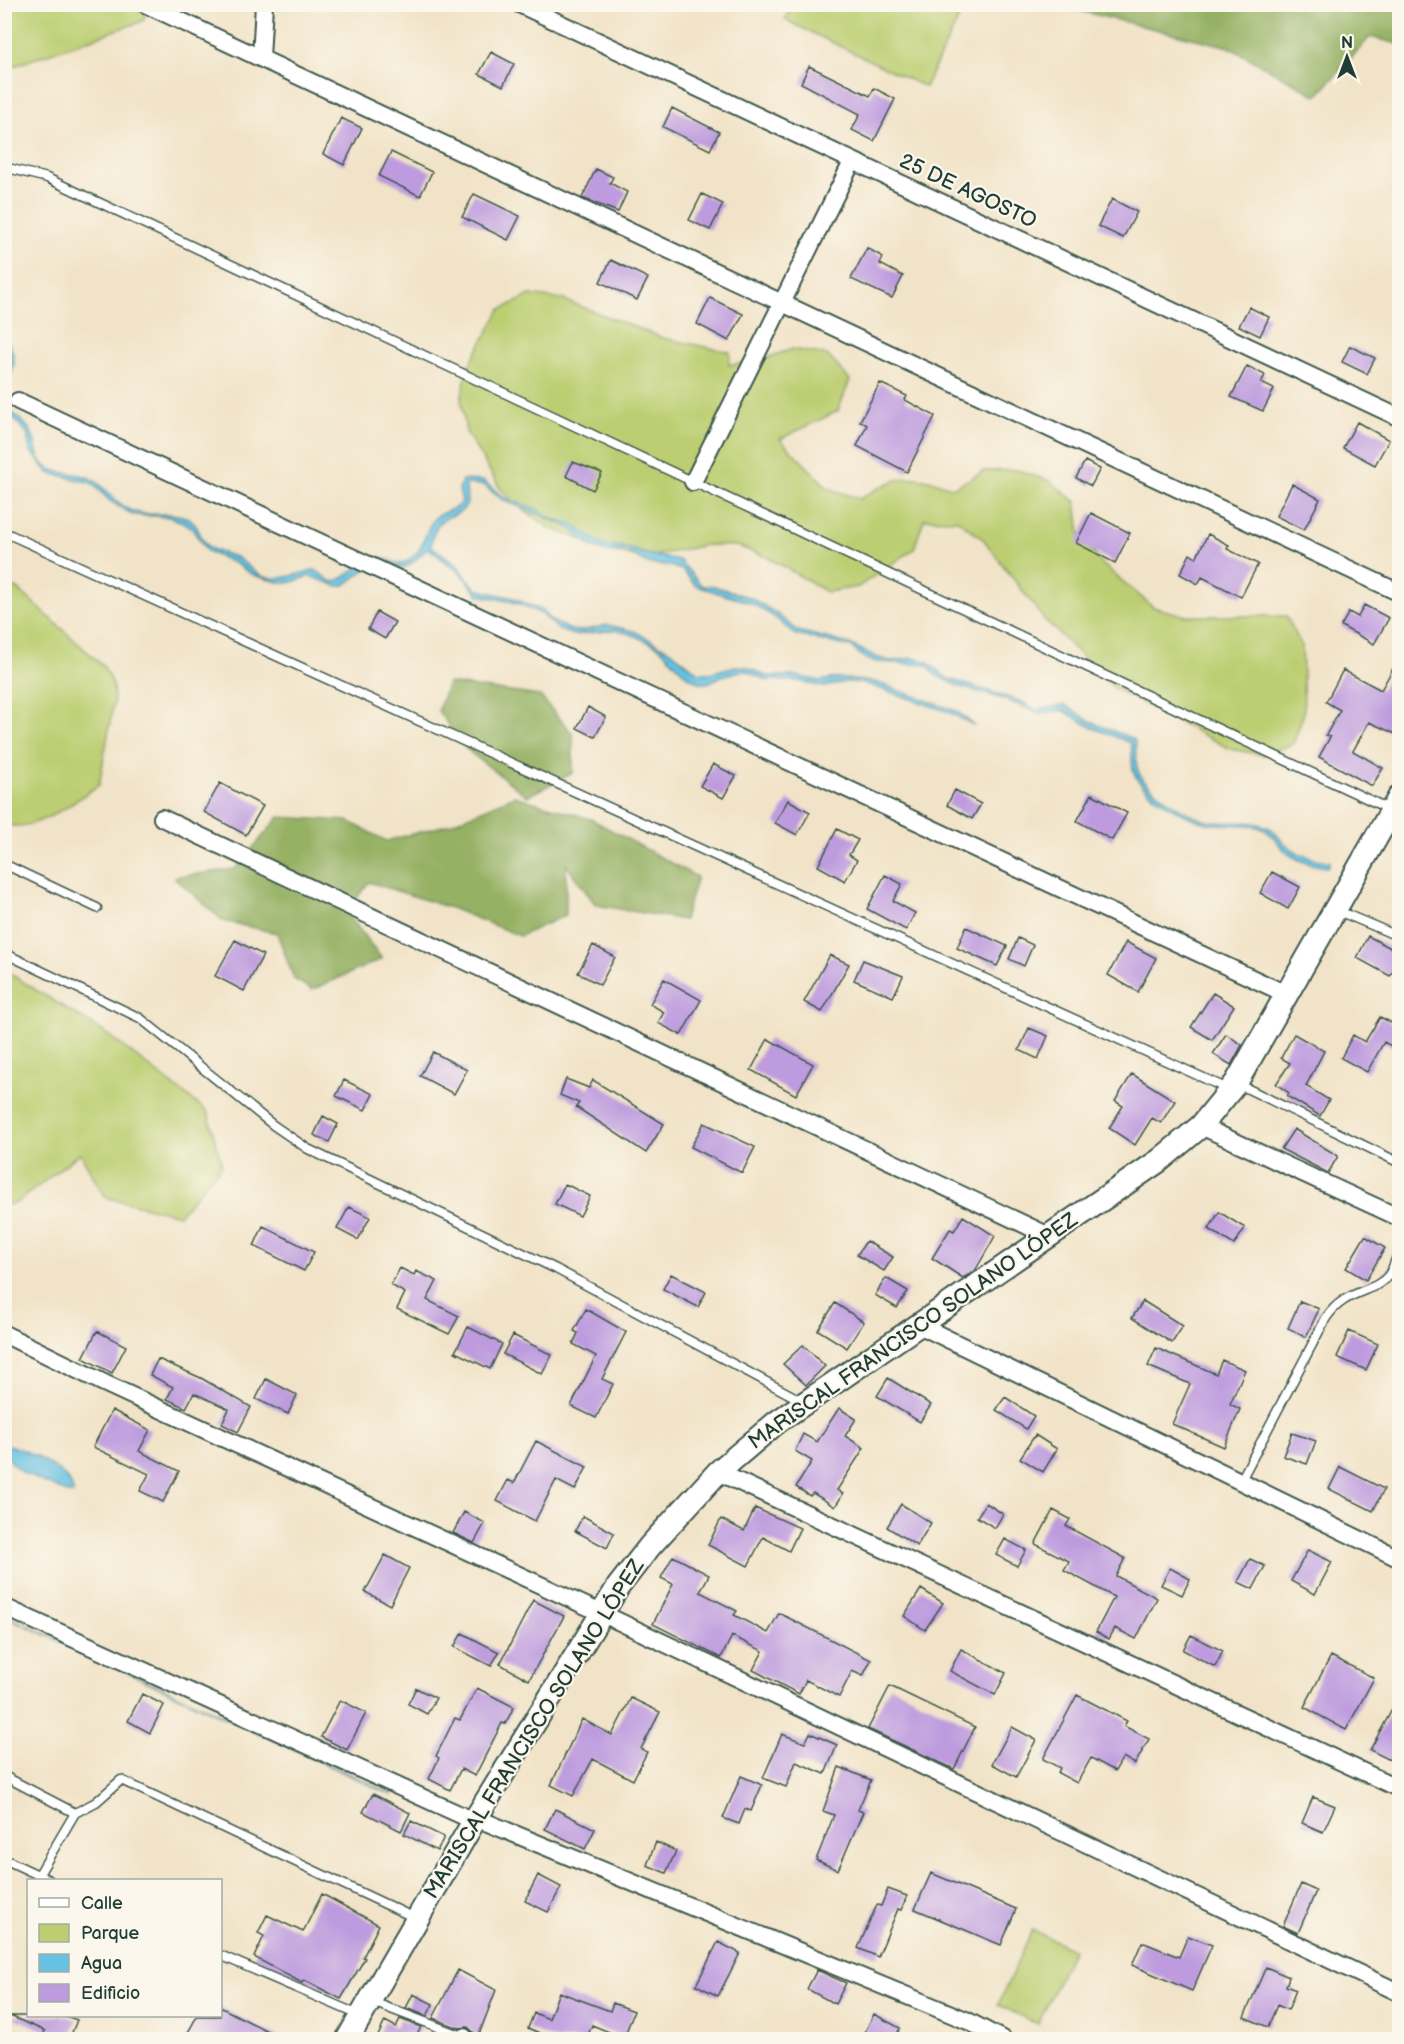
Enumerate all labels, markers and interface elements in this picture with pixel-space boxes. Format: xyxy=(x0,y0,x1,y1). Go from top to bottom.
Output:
north arrow xyxy=(1317,27,1377,87)
text: N xyxy=(1341,34,1353,53)
street label: 25 DE AGOSTO xyxy=(895,148,1041,234)
street label: MARISCAL FRANCISCO SOLANO LÓPEZ xyxy=(744,1207,1082,1455)
street label: MARISCAL FRANCISCO SOLANO LÓPEZ xyxy=(419,1554,650,1903)
legend xyxy=(27,1879,222,2017)
text: Calle xyxy=(81,1893,123,1914)
text: Parque xyxy=(81,1923,139,1944)
text: Agua xyxy=(81,1953,122,1974)
text: Edificio xyxy=(81,1983,140,2004)

